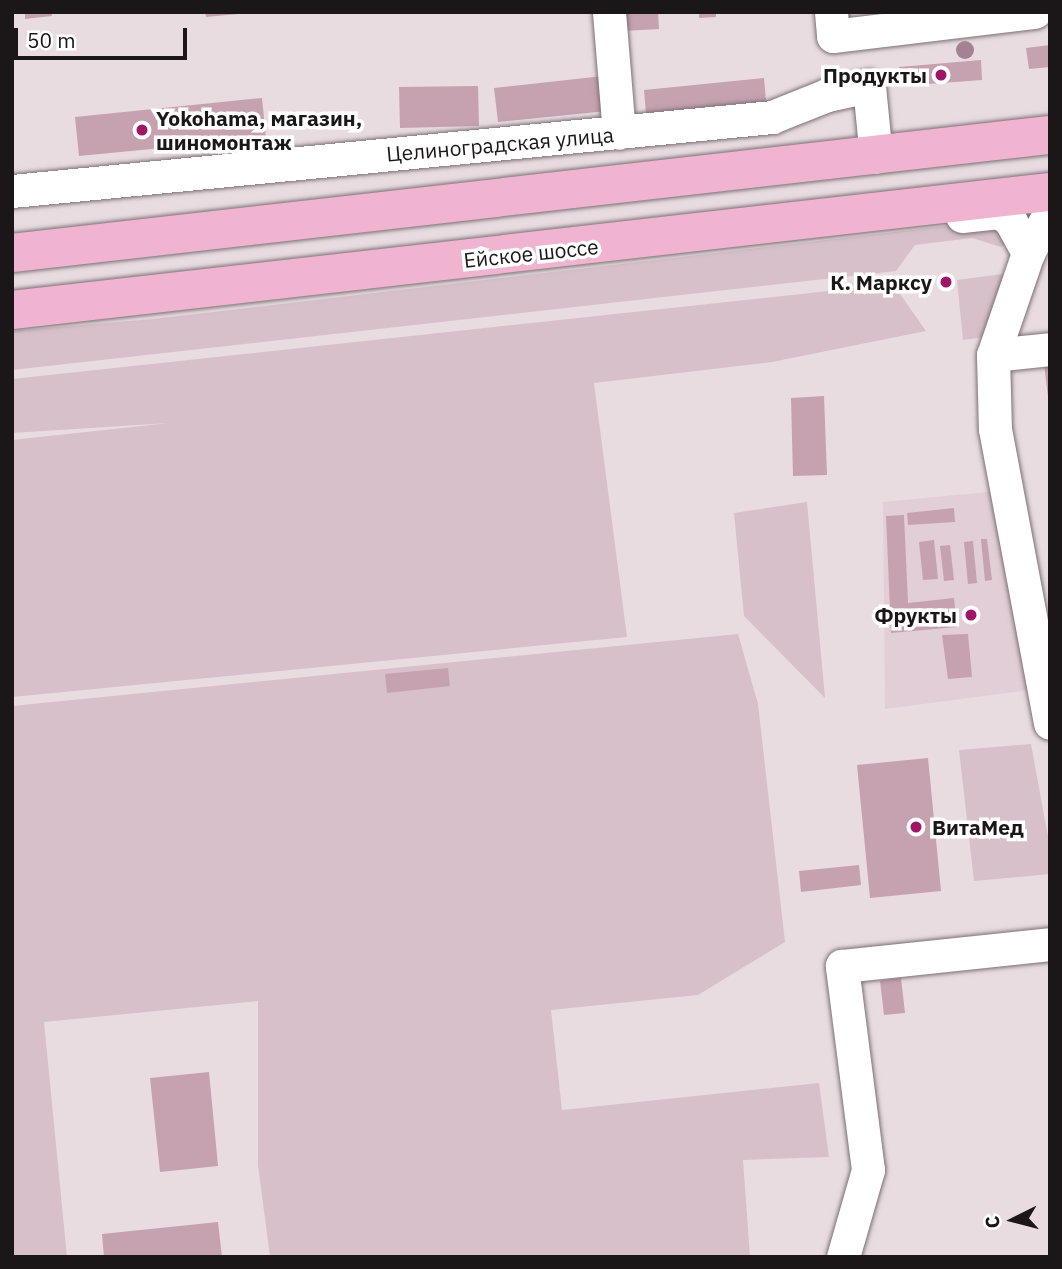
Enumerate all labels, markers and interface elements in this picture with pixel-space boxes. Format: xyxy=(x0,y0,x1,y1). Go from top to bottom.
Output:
scale bar xyxy=(18,14,191,58)
text: 50 m xyxy=(27,26,76,54)
place label: Продукты xyxy=(823,62,927,88)
marker: Продукты xyxy=(933,67,949,83)
place label: Yokohama, магазин, шиномонтаж xyxy=(156,105,362,155)
marker: Yokohama, магазин, шиномонтаж xyxy=(134,122,150,138)
street label: Целиноградская улица xyxy=(385,122,615,166)
street label: Ейское шоссе xyxy=(462,233,600,273)
place label: К. Марксу xyxy=(830,269,932,295)
marker: К. Марксу xyxy=(938,274,954,290)
place label: Фрукты xyxy=(875,602,957,628)
marker: Фрукты xyxy=(963,607,979,623)
place label: ВитаMед xyxy=(932,814,1024,840)
marker: ВитаMед xyxy=(906,817,926,837)
north arrow xyxy=(978,1185,1048,1255)
text: С xyxy=(980,1215,1005,1230)

